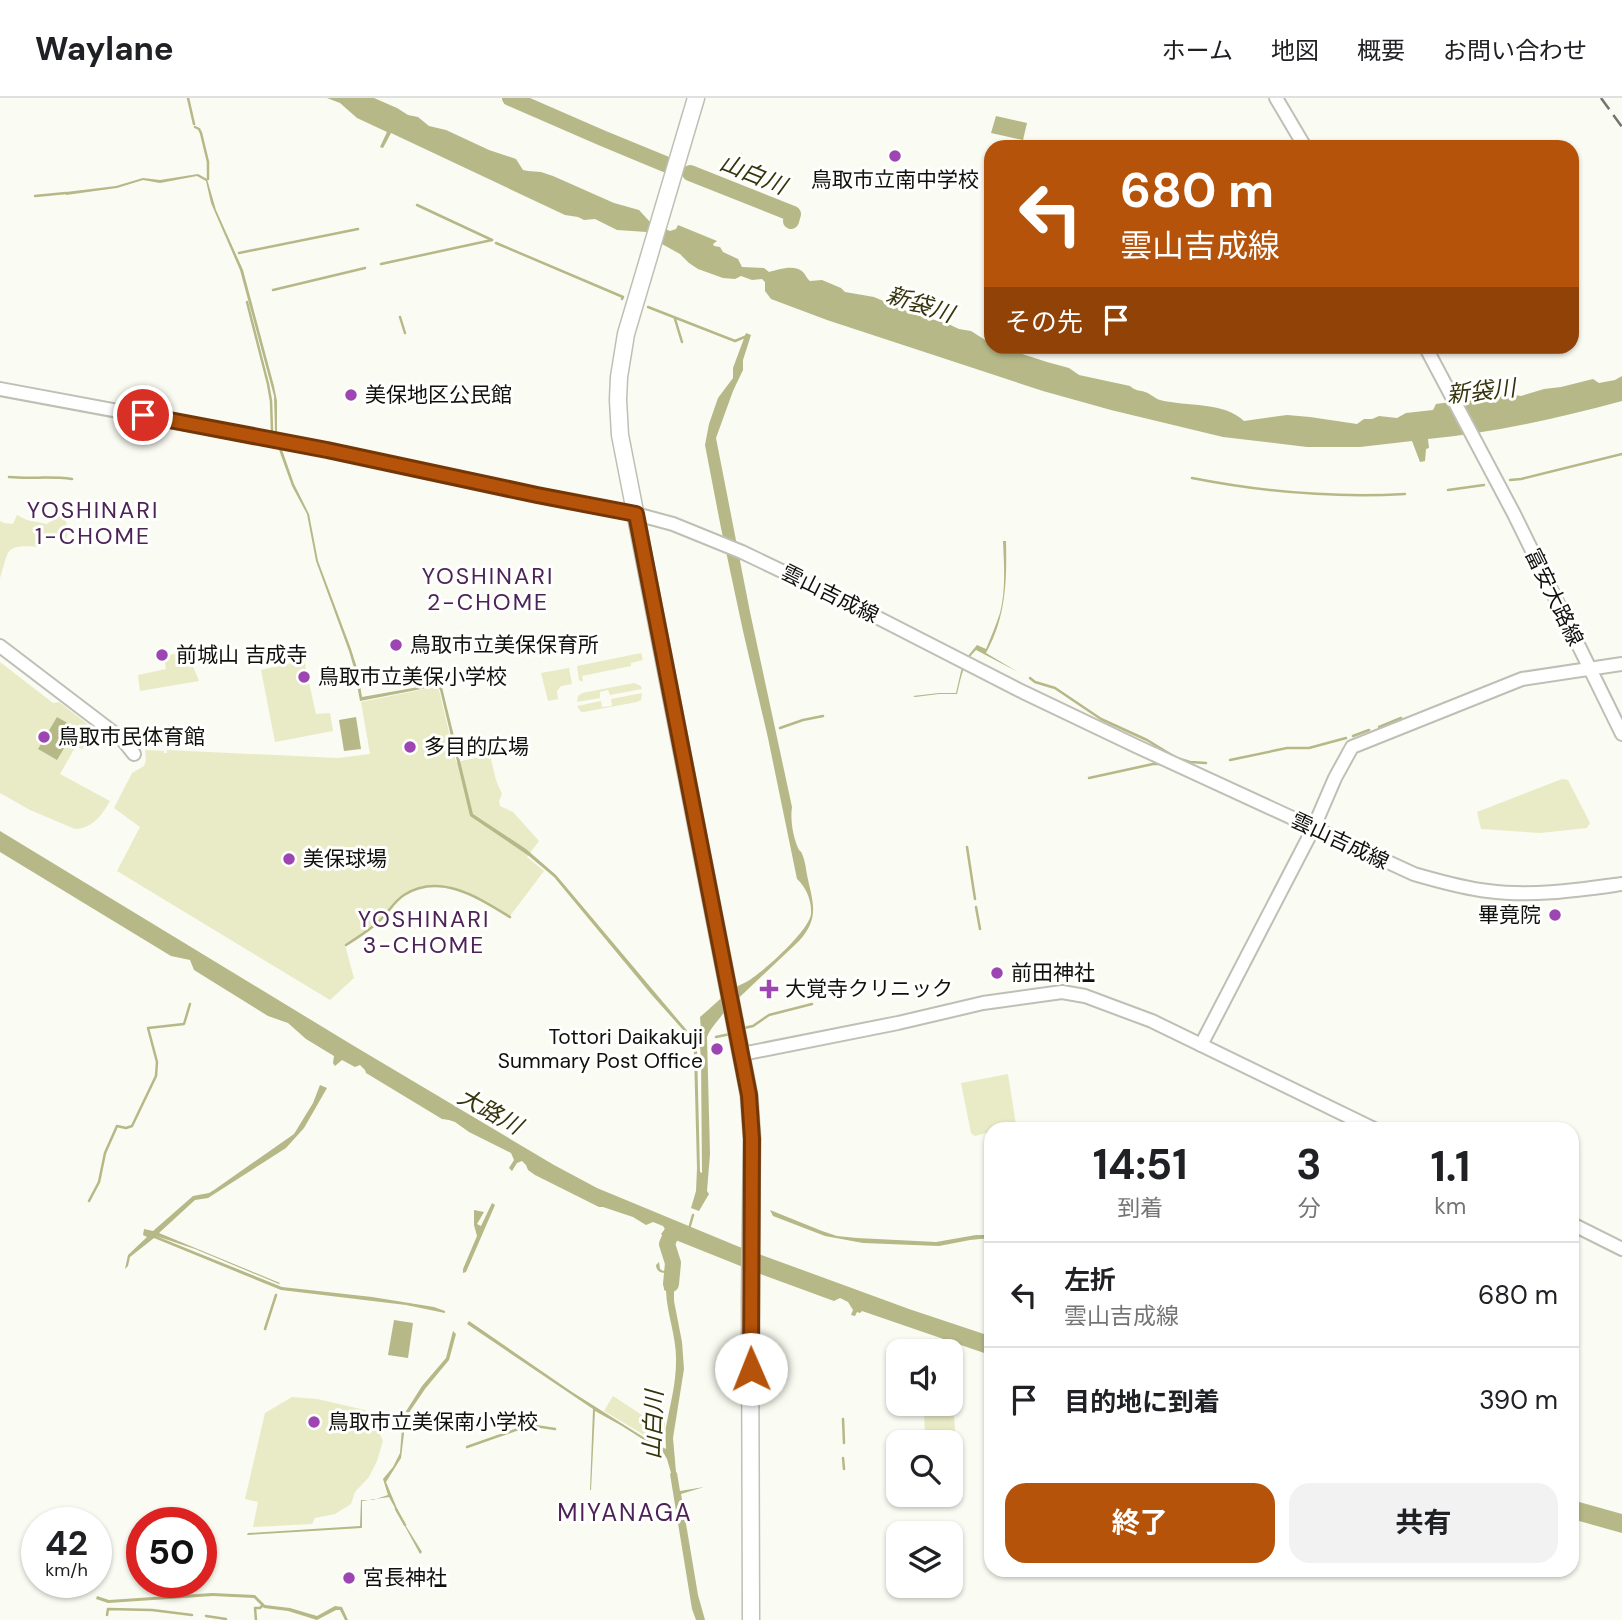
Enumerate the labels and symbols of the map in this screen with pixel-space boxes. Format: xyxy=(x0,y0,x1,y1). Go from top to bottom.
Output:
water label: 山白川 xyxy=(715,147,793,202)
marker: 鳥取市立南中学校 xyxy=(887,148,903,164)
place label: 鳥取市立南中学校 xyxy=(811,166,979,194)
water label: 新袋川 xyxy=(883,279,960,330)
water label: 新袋川 xyxy=(1445,372,1520,410)
place label: 美保地区公民館 xyxy=(365,381,512,409)
pin xyxy=(113,385,173,445)
marker: 美保地区公民館 xyxy=(343,387,359,403)
district label: YOSHINARI 1-CHOME xyxy=(27,495,159,551)
street label: 富安大路線 xyxy=(1518,544,1590,650)
street label: 雲山吉成線 xyxy=(777,558,883,630)
district label: YOSHINARI 2-CHOME xyxy=(422,561,554,617)
place label: 鳥取市立美保保育所 xyxy=(410,631,599,659)
marker: 鳥取市立美保保育所 xyxy=(388,637,404,653)
place label: 前城山 吉成寺 xyxy=(176,641,308,669)
marker: 前城山 吉成寺 xyxy=(154,647,170,663)
place label: 鳥取市立美保小学校 xyxy=(318,663,507,691)
marker: 鳥取市立美保小学校 xyxy=(296,669,312,685)
place label: 鳥取市民体育館 xyxy=(58,723,205,751)
marker: 鳥取市民体育館 xyxy=(36,729,52,745)
place label: 多目的広場 xyxy=(424,733,529,761)
marker: 多目的広場 xyxy=(402,739,418,755)
street label: 雲山吉成線 xyxy=(1287,806,1393,876)
place label: 美保球場 xyxy=(303,845,387,873)
marker: 美保球場 xyxy=(281,851,297,867)
place label: 畢竟院 xyxy=(1478,901,1541,929)
district label: YOSHINARI 3-CHOME xyxy=(358,904,490,960)
marker: 畢竟院 xyxy=(1547,907,1563,923)
place label: 前田神社 xyxy=(1011,959,1095,987)
marker: 前田神社 xyxy=(989,965,1005,981)
place label: 大覚寺クリニック xyxy=(785,975,953,1003)
marker: 大覚寺クリニック xyxy=(759,979,779,999)
place label: Tottori Daikakuji Summary Post Office xyxy=(498,1023,703,1075)
marker: Tottori Daikakuji Summary Post Office xyxy=(709,1041,725,1057)
water label: 大路川 xyxy=(453,1081,530,1142)
position arrow xyxy=(714,1332,788,1406)
water label: 山白川 xyxy=(637,1387,669,1460)
place label: 鳥取市立美保南小学校 xyxy=(328,1408,538,1436)
marker: 鳥取市立美保南小学校 xyxy=(306,1414,322,1430)
district label: MIYANAGA xyxy=(557,1497,693,1528)
speed limit sign: 50 xyxy=(126,1507,217,1598)
place label: 宮長神社 xyxy=(363,1564,447,1592)
marker: 宮長神社 xyxy=(341,1570,357,1586)

